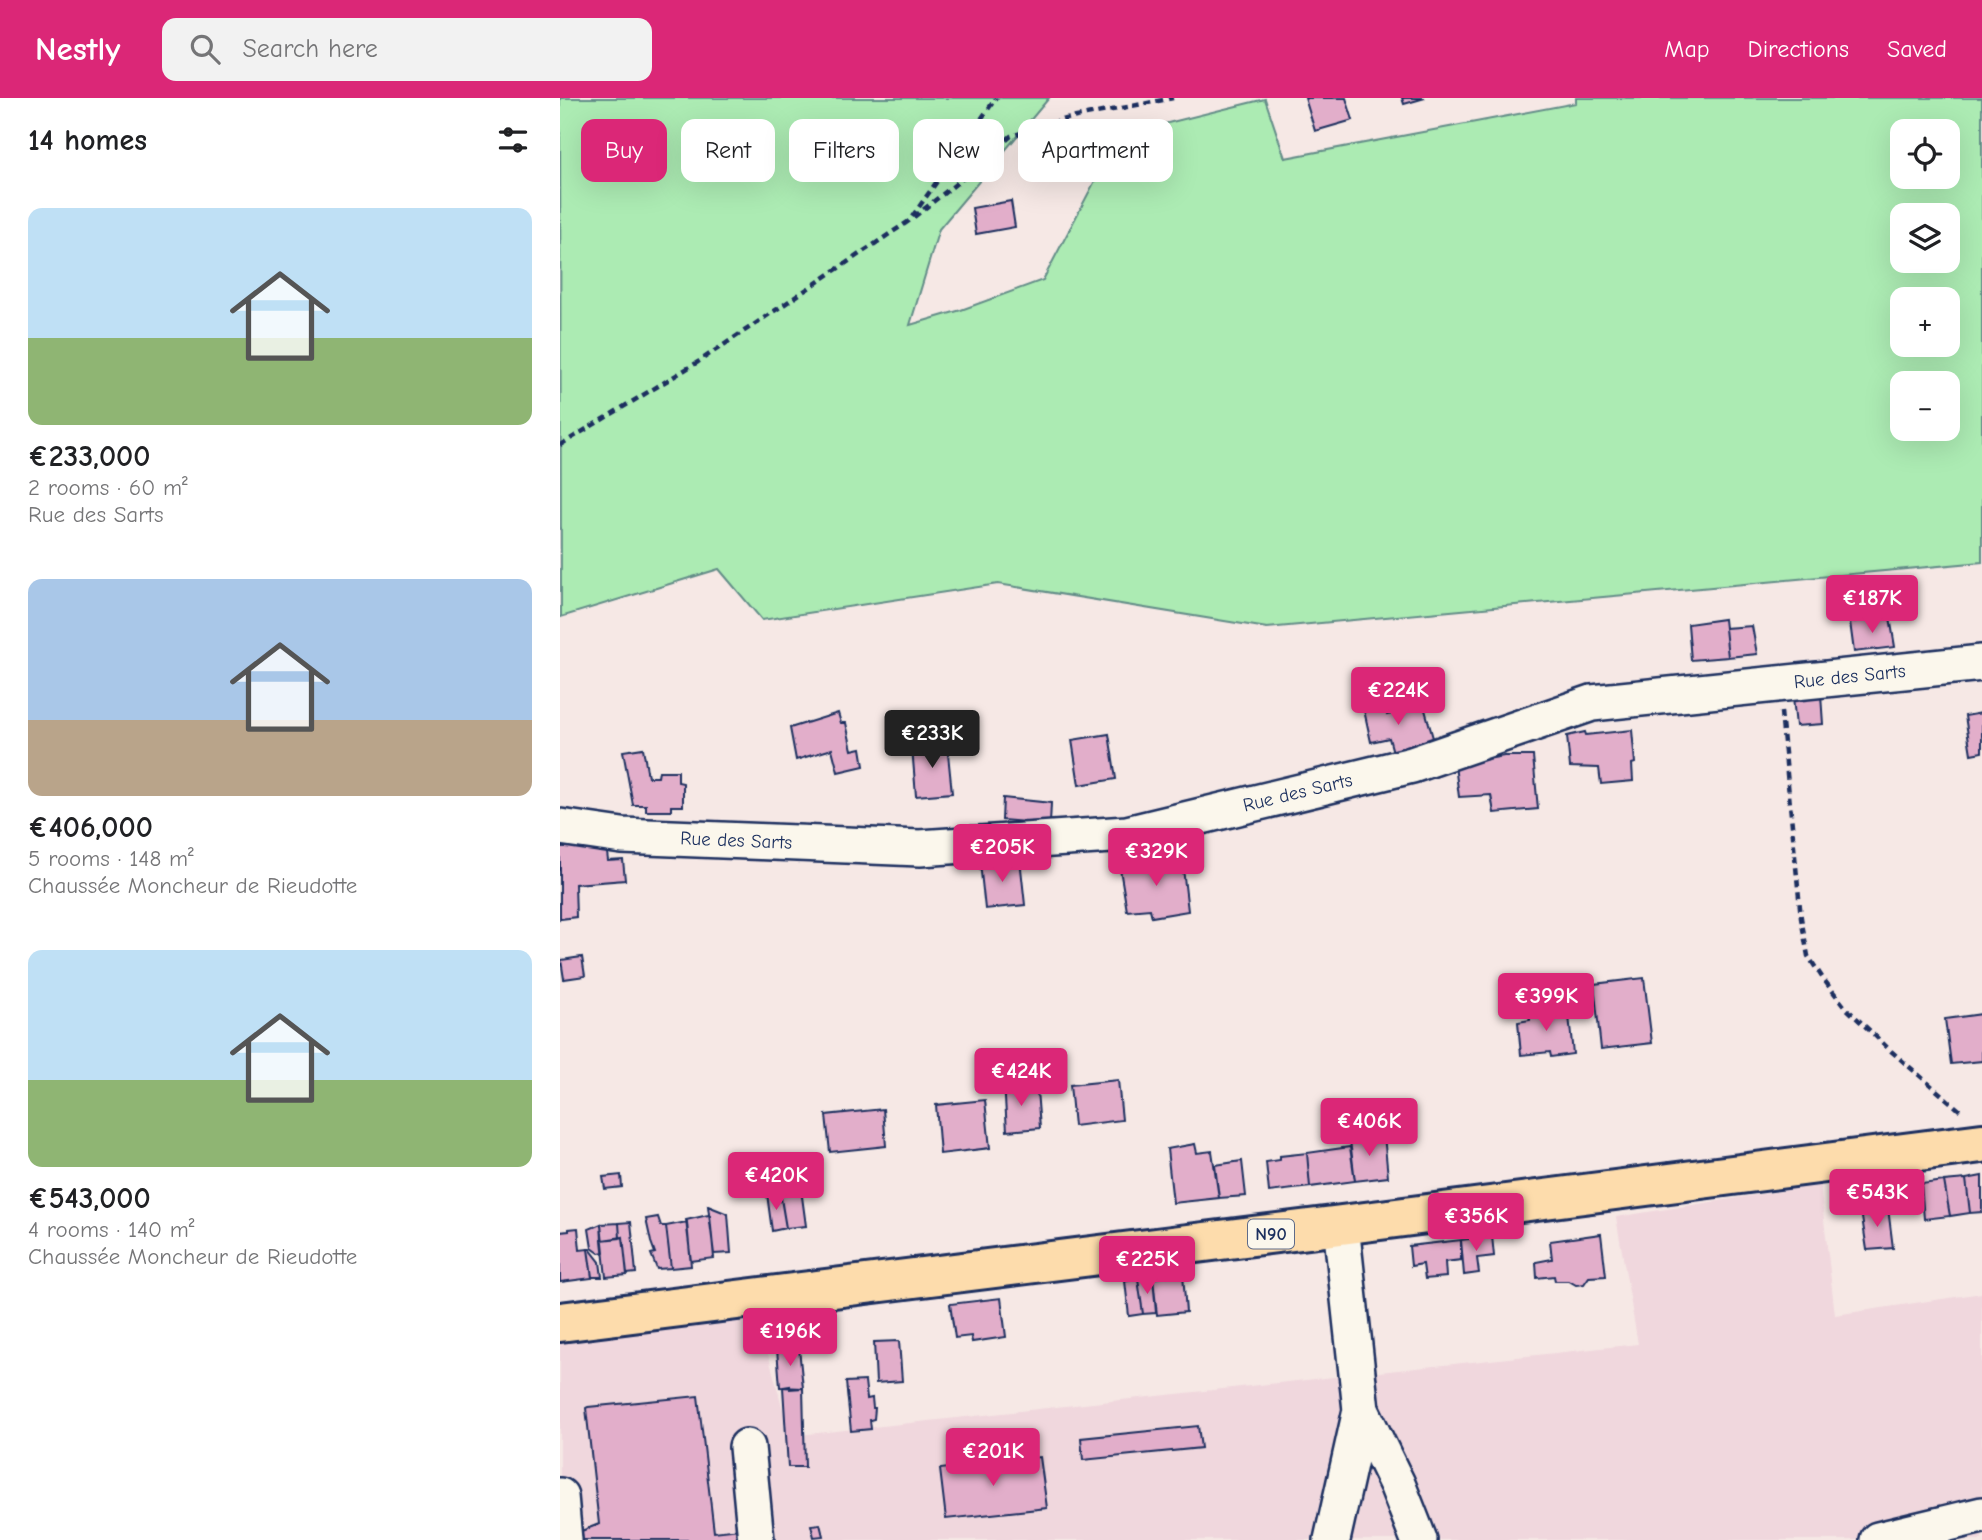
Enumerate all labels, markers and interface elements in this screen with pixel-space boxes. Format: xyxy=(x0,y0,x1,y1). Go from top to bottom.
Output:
search box xyxy=(162,18,652,81)
text: Nestly xyxy=(35,30,120,68)
icon: search xyxy=(186,30,224,68)
text: Search here xyxy=(242,34,378,64)
text: Map xyxy=(1664,35,1710,63)
text: Directions xyxy=(1748,35,1849,63)
text: Saved xyxy=(1887,35,1947,63)
chip: Buy xyxy=(581,119,667,182)
chip: Rent xyxy=(681,119,775,182)
chip: Filters xyxy=(789,119,899,182)
chip: New xyxy=(913,119,1004,182)
chip: Apartment xyxy=(1018,119,1173,182)
map controls xyxy=(1890,119,1960,441)
button: locate xyxy=(1890,119,1960,189)
icon: filters xyxy=(494,121,532,159)
text: 14 homes xyxy=(28,123,147,158)
button: layers xyxy=(1890,203,1960,273)
icon: home xyxy=(217,253,343,379)
button: + xyxy=(1890,287,1960,357)
button: − xyxy=(1890,371,1960,441)
text: €233,000 xyxy=(28,439,150,474)
text: 2 rooms · 60 m² xyxy=(28,474,188,501)
text: Rue des Sarts xyxy=(28,501,163,528)
pin: €187K xyxy=(1823,575,1921,635)
text: €187K xyxy=(1842,584,1902,611)
icon: home xyxy=(217,624,343,750)
street label: Rue des Sarts xyxy=(1793,660,1907,693)
pin: €224K xyxy=(1349,668,1447,727)
text: €224K xyxy=(1367,676,1429,703)
pin: €233K xyxy=(883,710,981,770)
text: €233K xyxy=(901,719,963,746)
street label: Rue des Sarts xyxy=(1241,769,1355,817)
text: €406,000 xyxy=(28,810,153,845)
pin: €205K xyxy=(953,824,1051,884)
street label: Rue des Sarts xyxy=(680,827,793,854)
pin: €329K xyxy=(1107,828,1205,888)
text: €205K xyxy=(969,833,1035,860)
text: €329K xyxy=(1124,837,1188,864)
text: 5 rooms · 148 m² xyxy=(28,845,194,872)
text: Chaussée Moncheur de Rieudotte xyxy=(28,872,357,899)
pin: €399K xyxy=(1497,974,1595,1033)
text: €399K xyxy=(1514,982,1578,1009)
icon: home xyxy=(217,995,343,1121)
pin: €424K xyxy=(972,1048,1070,1108)
text: €424K xyxy=(990,1057,1052,1084)
pin: €406K xyxy=(1320,1098,1418,1158)
text: €406K xyxy=(1337,1107,1401,1134)
pin: €420K xyxy=(727,1152,825,1212)
text: €420K xyxy=(744,1161,808,1188)
pin: €543K xyxy=(1828,1170,1926,1229)
text: €543K xyxy=(1845,1178,1909,1205)
text: €543,000 xyxy=(28,1181,151,1216)
pin: €356K xyxy=(1427,1194,1525,1253)
text: €356K xyxy=(1444,1202,1508,1229)
text: 4 rooms · 140 m² xyxy=(28,1216,195,1243)
road number: N90 xyxy=(1248,1219,1294,1248)
pin: €225K xyxy=(1098,1236,1196,1296)
text: Chaussée Moncheur de Rieudotte xyxy=(28,1243,357,1270)
text: €225K xyxy=(1115,1245,1179,1272)
pin: €196K xyxy=(741,1308,839,1368)
text: €196K xyxy=(759,1317,821,1344)
pin: €201K xyxy=(944,1428,1042,1488)
text: €201K xyxy=(962,1437,1024,1464)

